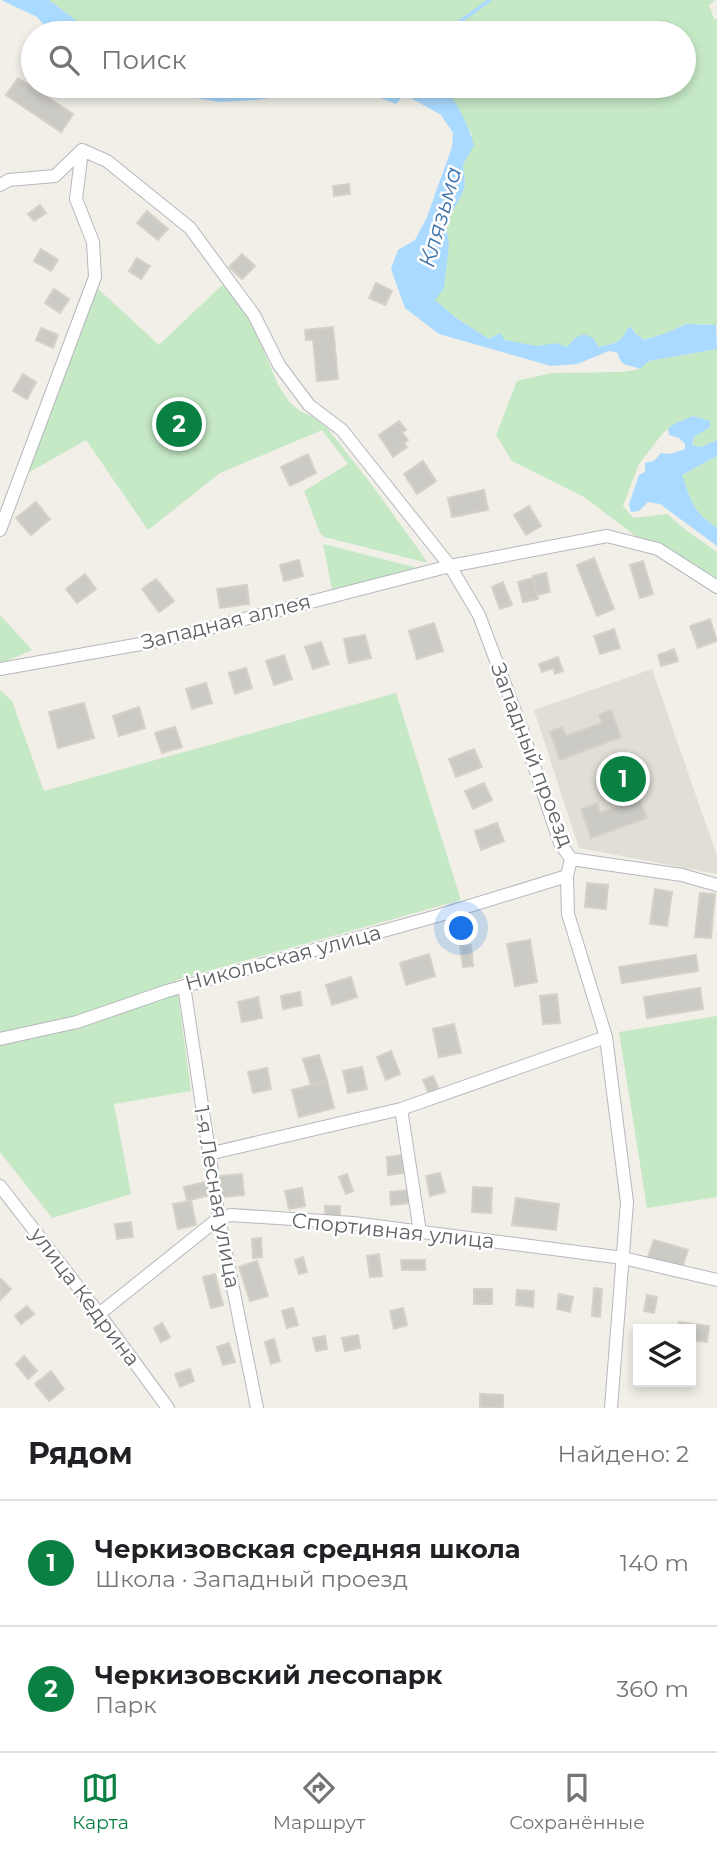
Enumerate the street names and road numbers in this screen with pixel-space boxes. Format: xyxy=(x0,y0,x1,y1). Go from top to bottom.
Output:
street label: Западная аллея xyxy=(138,588,313,655)
street label: Западный проезд xyxy=(486,659,579,851)
street label: Никольская улица xyxy=(182,919,384,996)
street label: 1-я Лесная улица xyxy=(189,1104,246,1290)
street label: Спортивная улица xyxy=(290,1207,496,1254)
street label: улица Кедрина xyxy=(25,1222,146,1371)

